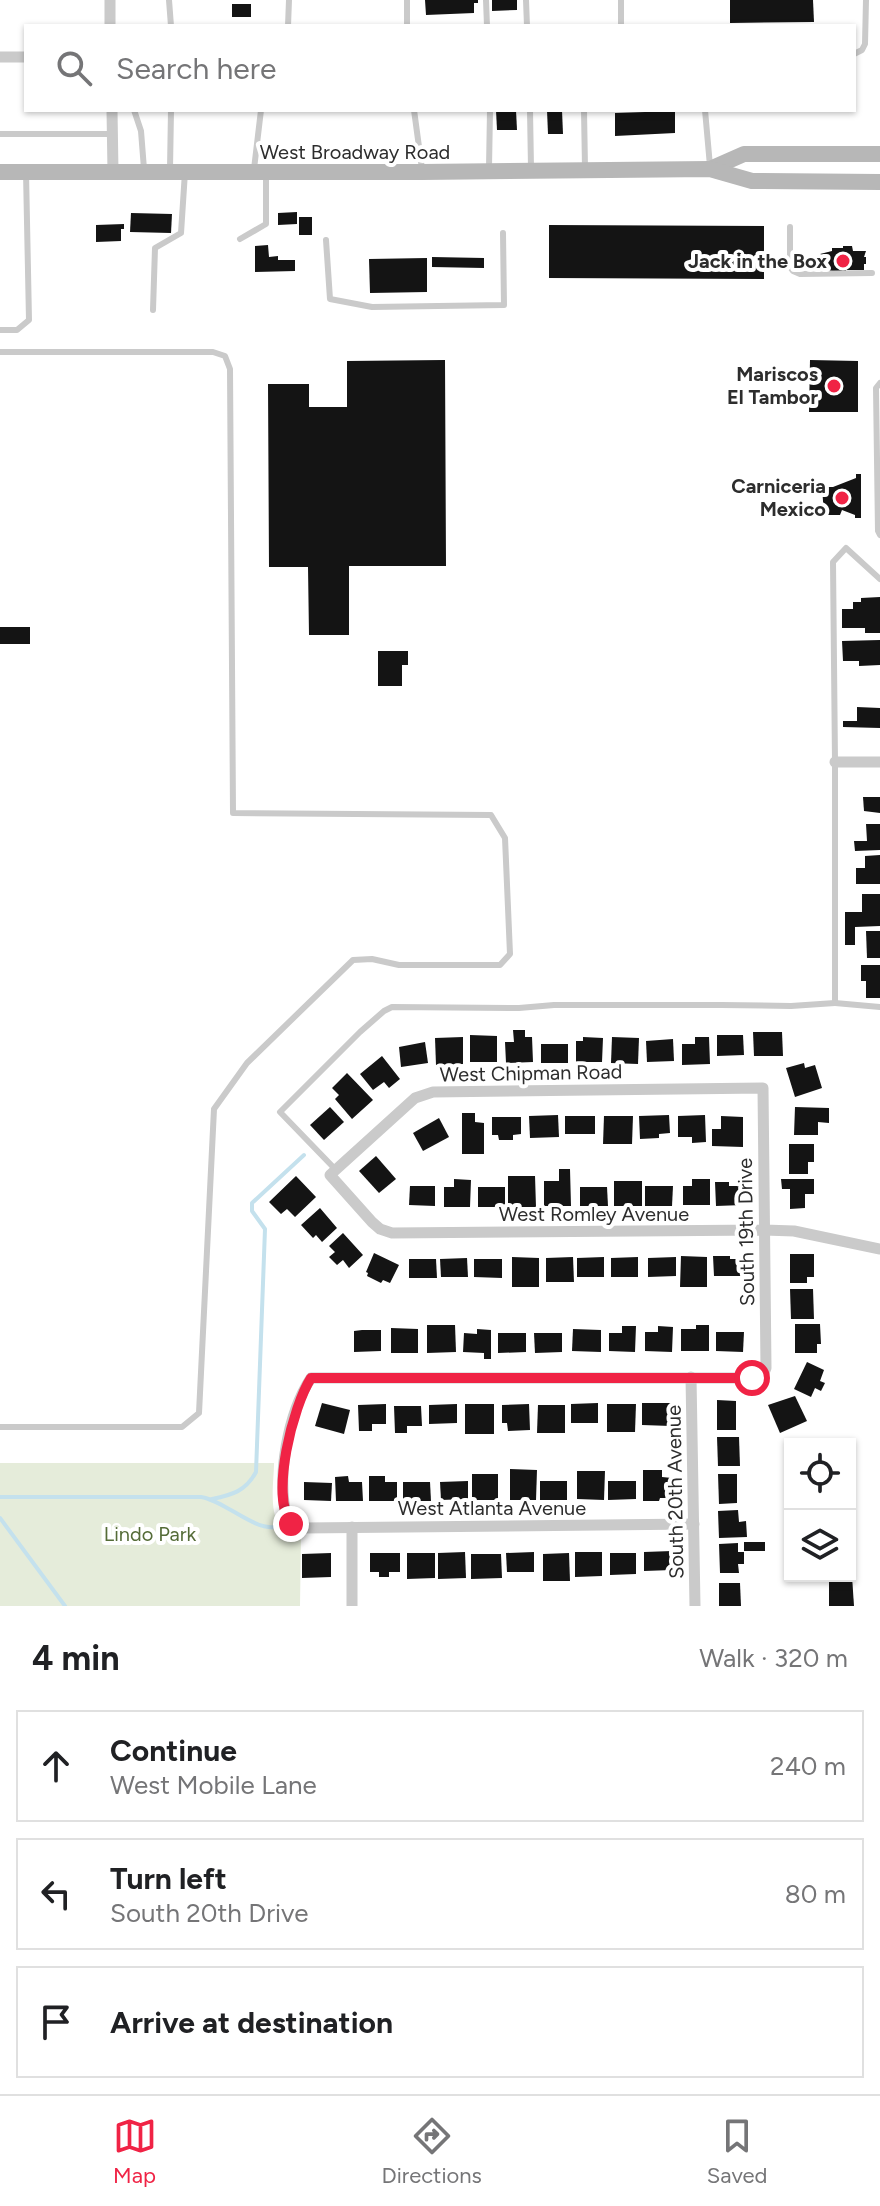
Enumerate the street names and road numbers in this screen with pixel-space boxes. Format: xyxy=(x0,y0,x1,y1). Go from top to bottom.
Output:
street label: West Broadway Road xyxy=(260,140,450,164)
street label: West Chipman Road xyxy=(440,1059,622,1087)
street label: South 19th Drive xyxy=(733,1158,759,1306)
street label: West Romley Avenue xyxy=(499,1202,689,1226)
street label: South 20th Avenue xyxy=(661,1405,689,1579)
street label: West Atlanta Avenue xyxy=(398,1496,586,1520)

